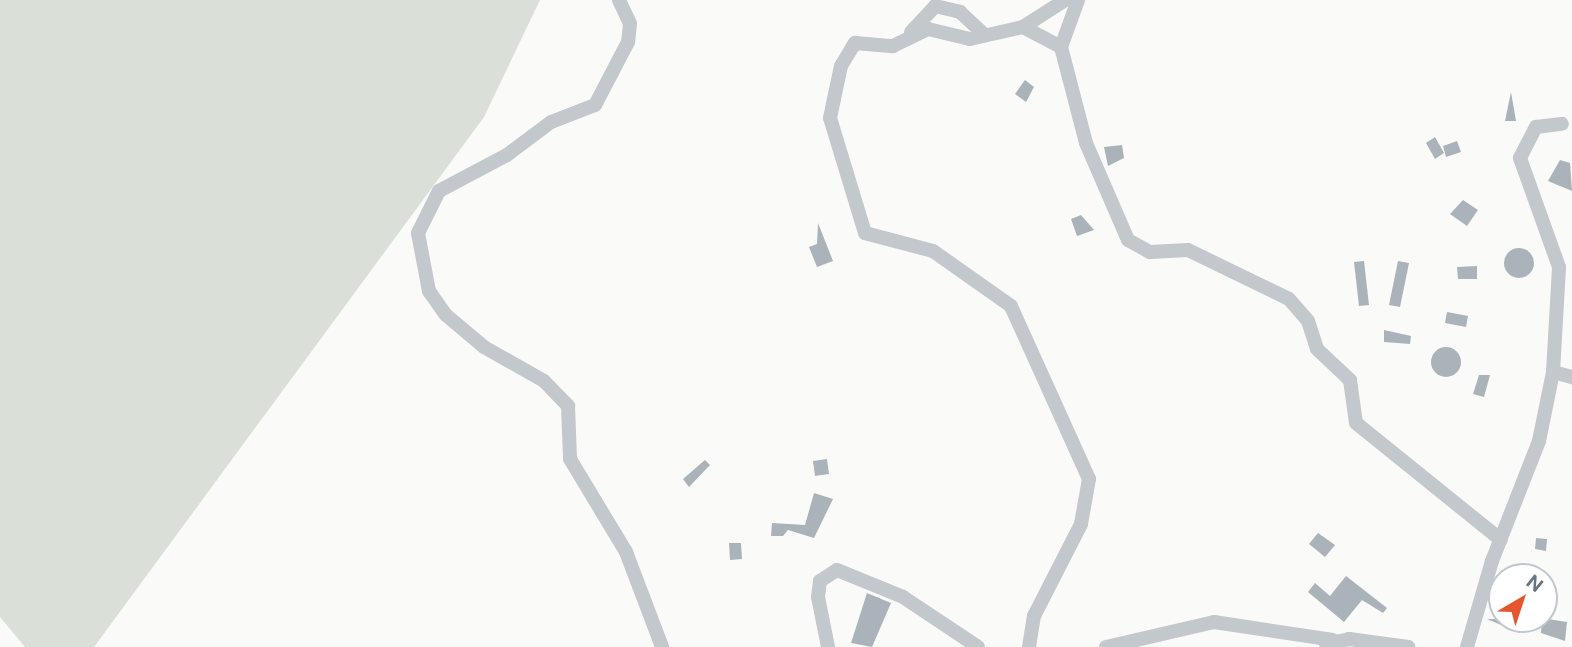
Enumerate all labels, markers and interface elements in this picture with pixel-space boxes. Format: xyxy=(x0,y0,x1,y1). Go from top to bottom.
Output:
north arrow xyxy=(1488,563,1558,633)
text: N xyxy=(1522,570,1548,596)

